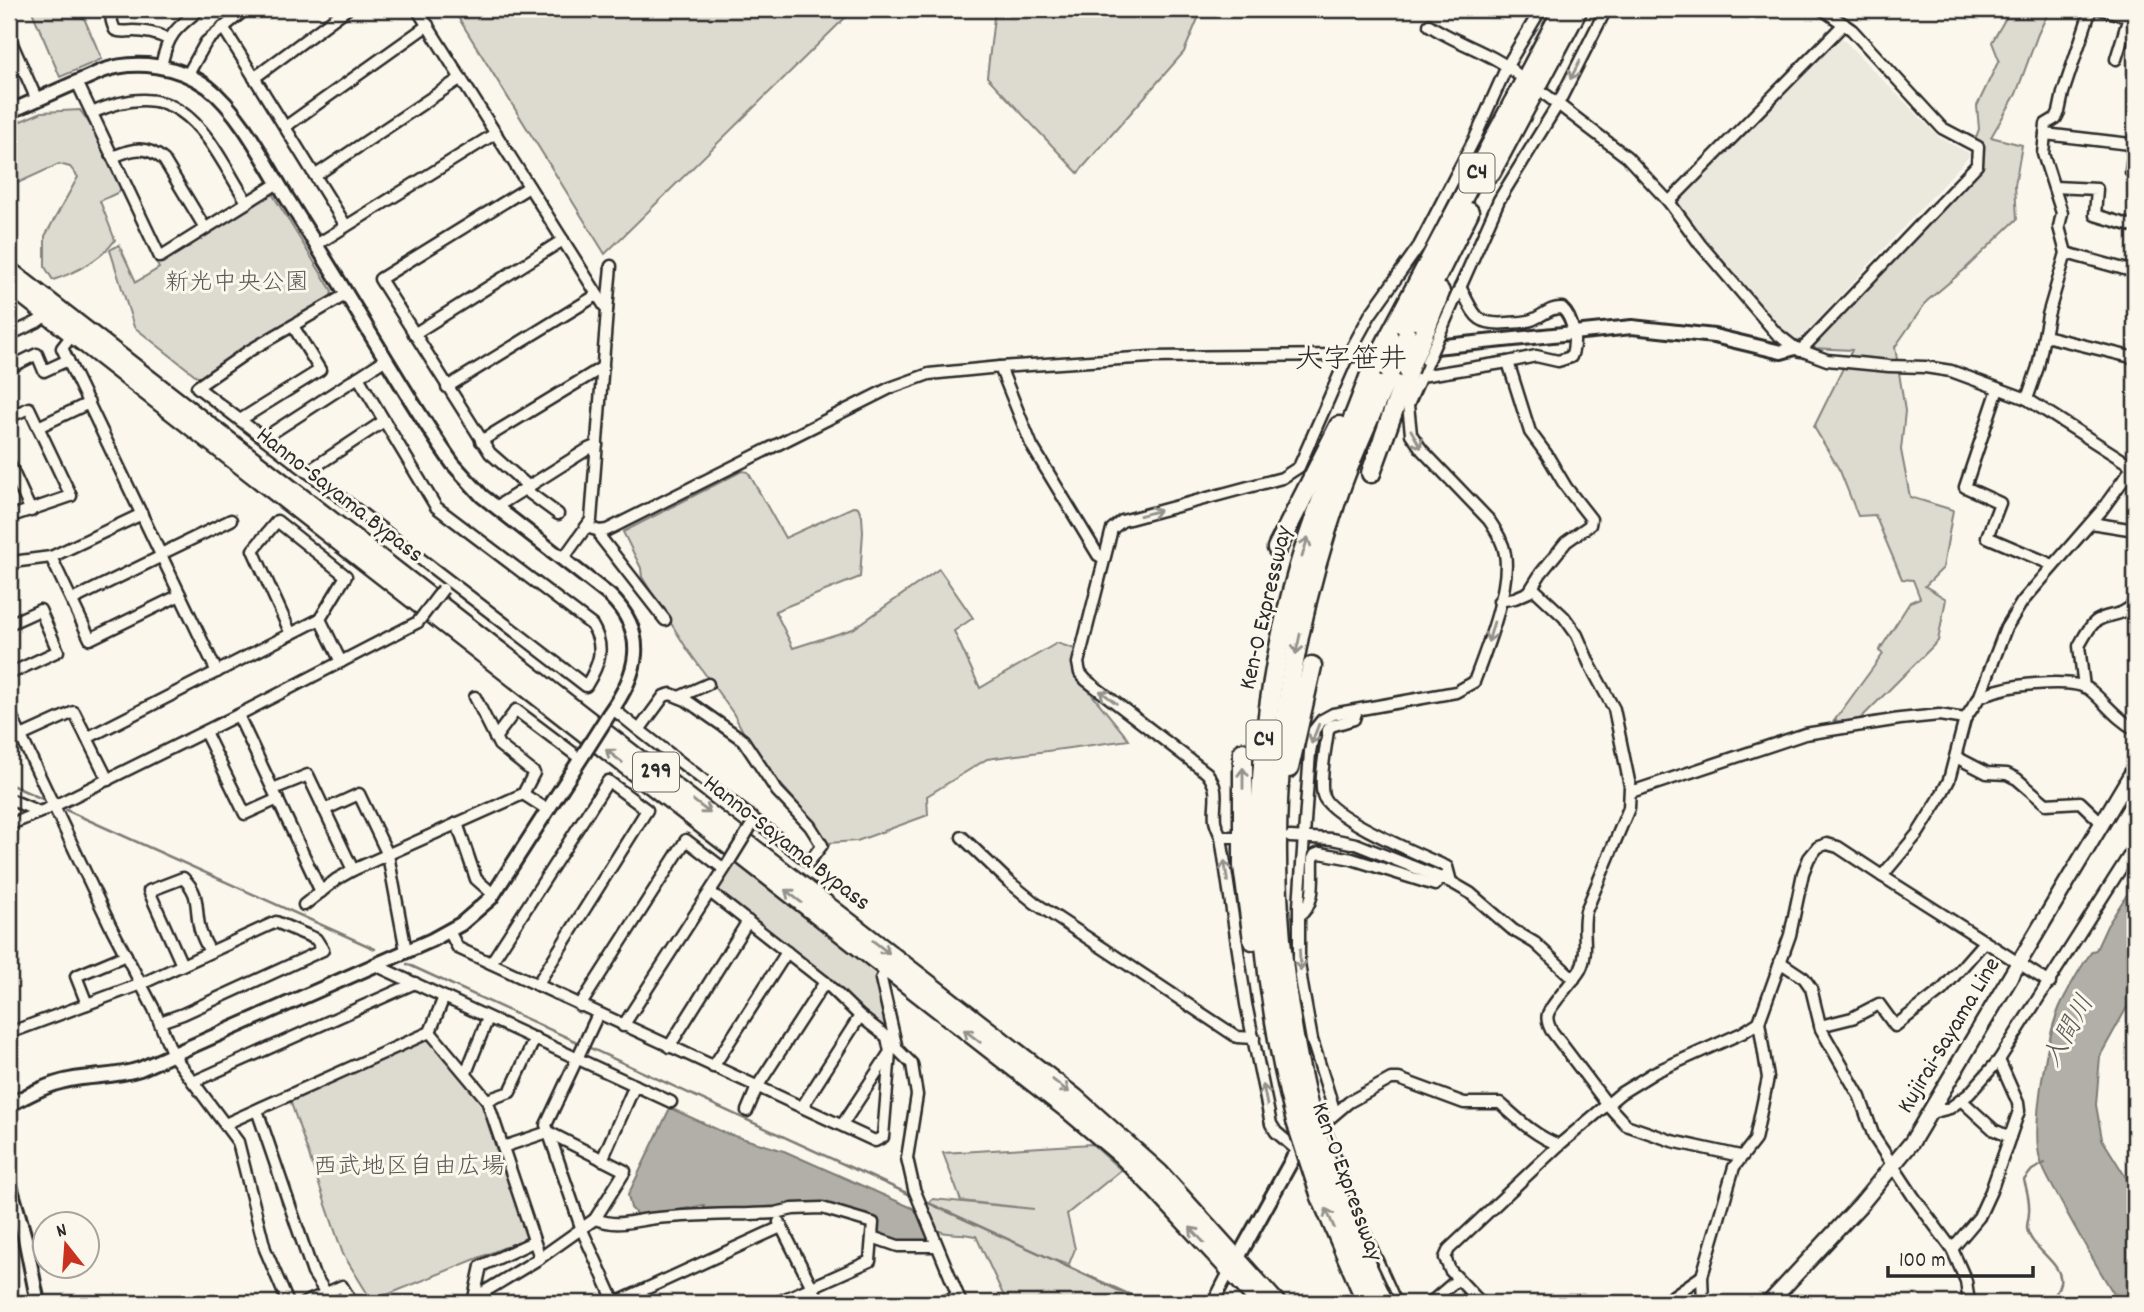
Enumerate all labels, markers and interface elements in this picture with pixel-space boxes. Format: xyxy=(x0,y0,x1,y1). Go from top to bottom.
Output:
one-way arrow xyxy=(1568,59,1582,80)
road number: C4 xyxy=(1460,154,1494,192)
park label: 新光中央公園 xyxy=(165,267,309,301)
district label: 大字笹井 xyxy=(1295,342,1407,382)
street label: Hanno-Sayama Bypass xyxy=(248,420,430,572)
one-way arrow xyxy=(1410,428,1423,449)
one-way arrow xyxy=(1138,506,1161,519)
street label: Ken-O Expressway xyxy=(1232,521,1303,693)
one-way arrow xyxy=(1300,536,1312,558)
one-way arrow xyxy=(1484,620,1497,642)
one-way arrow xyxy=(1290,632,1304,655)
one-way arrow xyxy=(1099,690,1118,705)
road number: C4 xyxy=(1246,720,1282,760)
one-way arrow xyxy=(1308,723,1321,744)
one-way arrow xyxy=(605,748,623,763)
road number: 299 xyxy=(633,752,679,792)
one-way arrow xyxy=(1236,767,1250,790)
street label: Hanno-Sayama Bypass xyxy=(695,768,877,920)
one-way arrow xyxy=(692,800,710,815)
one-way arrow xyxy=(1220,860,1233,883)
one-way arrow xyxy=(784,888,803,903)
one-way arrow xyxy=(872,939,890,954)
one-way arrow xyxy=(1293,948,1306,971)
street label: Kujirai-Sayama Line xyxy=(1890,951,2010,1121)
water label: 入間川 xyxy=(2035,989,2105,1075)
one-way arrow xyxy=(964,1028,982,1043)
one-way arrow xyxy=(1051,1079,1070,1094)
one-way arrow xyxy=(1258,1084,1272,1107)
street label: Ken-O Expressway xyxy=(1301,1098,1391,1268)
park label: 西武地区自由広場 xyxy=(313,1151,505,1185)
one-way arrow xyxy=(1322,1208,1335,1230)
north arrow xyxy=(32,1210,102,1280)
text: N xyxy=(54,1218,70,1246)
one-way arrow xyxy=(1189,1226,1205,1244)
scale bar xyxy=(1888,1235,2034,1279)
text: 100 m xyxy=(1899,1247,1946,1277)

